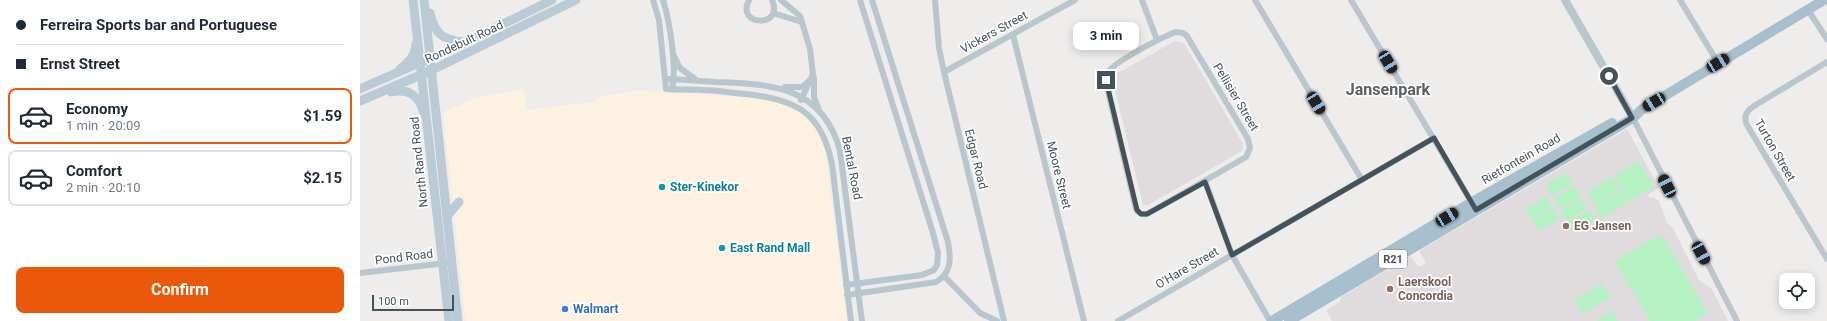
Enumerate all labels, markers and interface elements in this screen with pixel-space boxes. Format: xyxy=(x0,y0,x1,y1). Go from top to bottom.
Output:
street label: Vickers Street xyxy=(958,8,1030,56)
text: Ferreira Sports bar and Portuguese xyxy=(40,16,277,34)
street label: Rondebult Road xyxy=(423,18,505,66)
callout: 3 min xyxy=(1073,22,1139,50)
text: 3 min xyxy=(1090,28,1122,43)
car xyxy=(1377,49,1399,75)
car xyxy=(1705,52,1731,74)
text: Ernst Street xyxy=(40,55,120,73)
street label: Pellisier Street xyxy=(1210,60,1262,134)
route start xyxy=(1600,67,1618,85)
route end xyxy=(1097,71,1115,89)
district label: Jansenpark xyxy=(1346,80,1431,99)
car xyxy=(1305,90,1327,116)
car xyxy=(1641,91,1667,113)
icon: car xyxy=(18,98,54,134)
text: Economy xyxy=(66,100,128,118)
text: $1.59 xyxy=(303,107,342,125)
street label: North Rand Road xyxy=(407,116,431,208)
street label: Turton Street xyxy=(1752,116,1798,184)
text: 1 min · 20:09 xyxy=(66,118,141,133)
street label: Edgar Road xyxy=(962,128,990,190)
street label: Rietfontein Road xyxy=(1479,131,1563,187)
street label: Bental Road xyxy=(839,135,865,201)
street label: Moore Street xyxy=(1044,140,1074,210)
icon: car xyxy=(18,160,54,196)
text: Comfort xyxy=(66,162,122,180)
text: $2.15 xyxy=(303,169,342,187)
car xyxy=(1656,173,1678,199)
text: 2 min · 20:10 xyxy=(66,180,141,195)
place label: Ster-Kinekor xyxy=(670,180,739,194)
marker: Ster-Kinekor xyxy=(657,182,667,192)
car xyxy=(1434,206,1460,228)
place label: EG Jansen xyxy=(1574,219,1631,233)
marker: EG Jansen xyxy=(1561,221,1571,231)
car xyxy=(1690,240,1712,266)
place label: East Rand Mall xyxy=(730,241,810,255)
marker: East Rand Mall xyxy=(717,243,727,253)
street label: O'Hare Street xyxy=(1153,244,1221,292)
street label: Pond Road xyxy=(374,247,434,267)
road number: R21 xyxy=(1379,250,1407,268)
button: Confirm xyxy=(16,267,344,313)
map controls xyxy=(1779,273,1815,309)
button: locate xyxy=(1779,273,1815,309)
place label: Laerskool Concordia xyxy=(1398,275,1454,303)
marker: Laerskool Concordia xyxy=(1385,284,1395,294)
scale bar xyxy=(372,293,454,312)
text: 100 m xyxy=(378,295,409,308)
place label: Walmart xyxy=(573,302,618,316)
marker: Walmart xyxy=(560,304,570,314)

